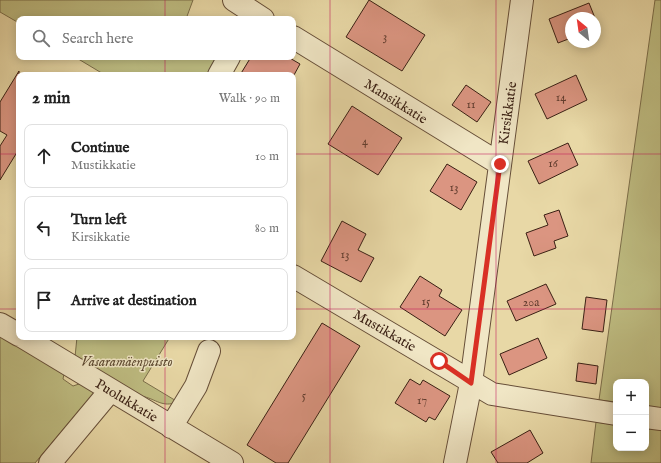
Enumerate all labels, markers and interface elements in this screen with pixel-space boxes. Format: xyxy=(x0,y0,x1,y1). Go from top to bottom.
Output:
north arrow xyxy=(565,12,601,48)
search box xyxy=(16,16,296,60)
icon: search xyxy=(30,27,52,49)
text: Search here xyxy=(62,29,133,48)
house number: 3 xyxy=(383,29,387,44)
street label: Mansikkatie xyxy=(360,75,431,129)
street label: Kirsikkatie xyxy=(495,80,521,146)
text: 2 min xyxy=(32,88,70,109)
text: Walk · 90 m xyxy=(219,90,280,107)
house number: 14 xyxy=(556,90,566,105)
house number: 11 xyxy=(467,97,475,112)
house number: 4 xyxy=(362,134,368,149)
text: Continue xyxy=(71,138,129,157)
icon: ahead xyxy=(33,145,55,167)
text: 10 m xyxy=(255,148,279,165)
route end xyxy=(491,155,509,173)
house number: 16 xyxy=(548,156,559,171)
text: Mustikkatie xyxy=(71,157,136,174)
house number: 13 xyxy=(450,180,458,195)
text: Turn left xyxy=(71,210,127,229)
icon: left xyxy=(33,217,55,239)
text: 80 m xyxy=(255,220,279,237)
text: Kirsikkatie xyxy=(71,229,130,246)
house number: 13 xyxy=(341,247,349,262)
icon: arrive xyxy=(33,289,55,311)
text: Arrive at destination xyxy=(71,291,197,310)
house number: 15 xyxy=(422,294,431,309)
house number: 20a xyxy=(523,295,540,310)
street label: Mustikkatie xyxy=(350,306,420,356)
route start xyxy=(430,352,448,370)
park label: Vasaramäenpuisto xyxy=(81,353,173,371)
street label: Puolukkatie xyxy=(92,375,162,427)
map controls xyxy=(613,379,649,451)
button: + xyxy=(613,379,649,415)
house number: 5 xyxy=(302,388,307,403)
house number: 17 xyxy=(417,393,427,408)
button: − xyxy=(613,415,649,451)

